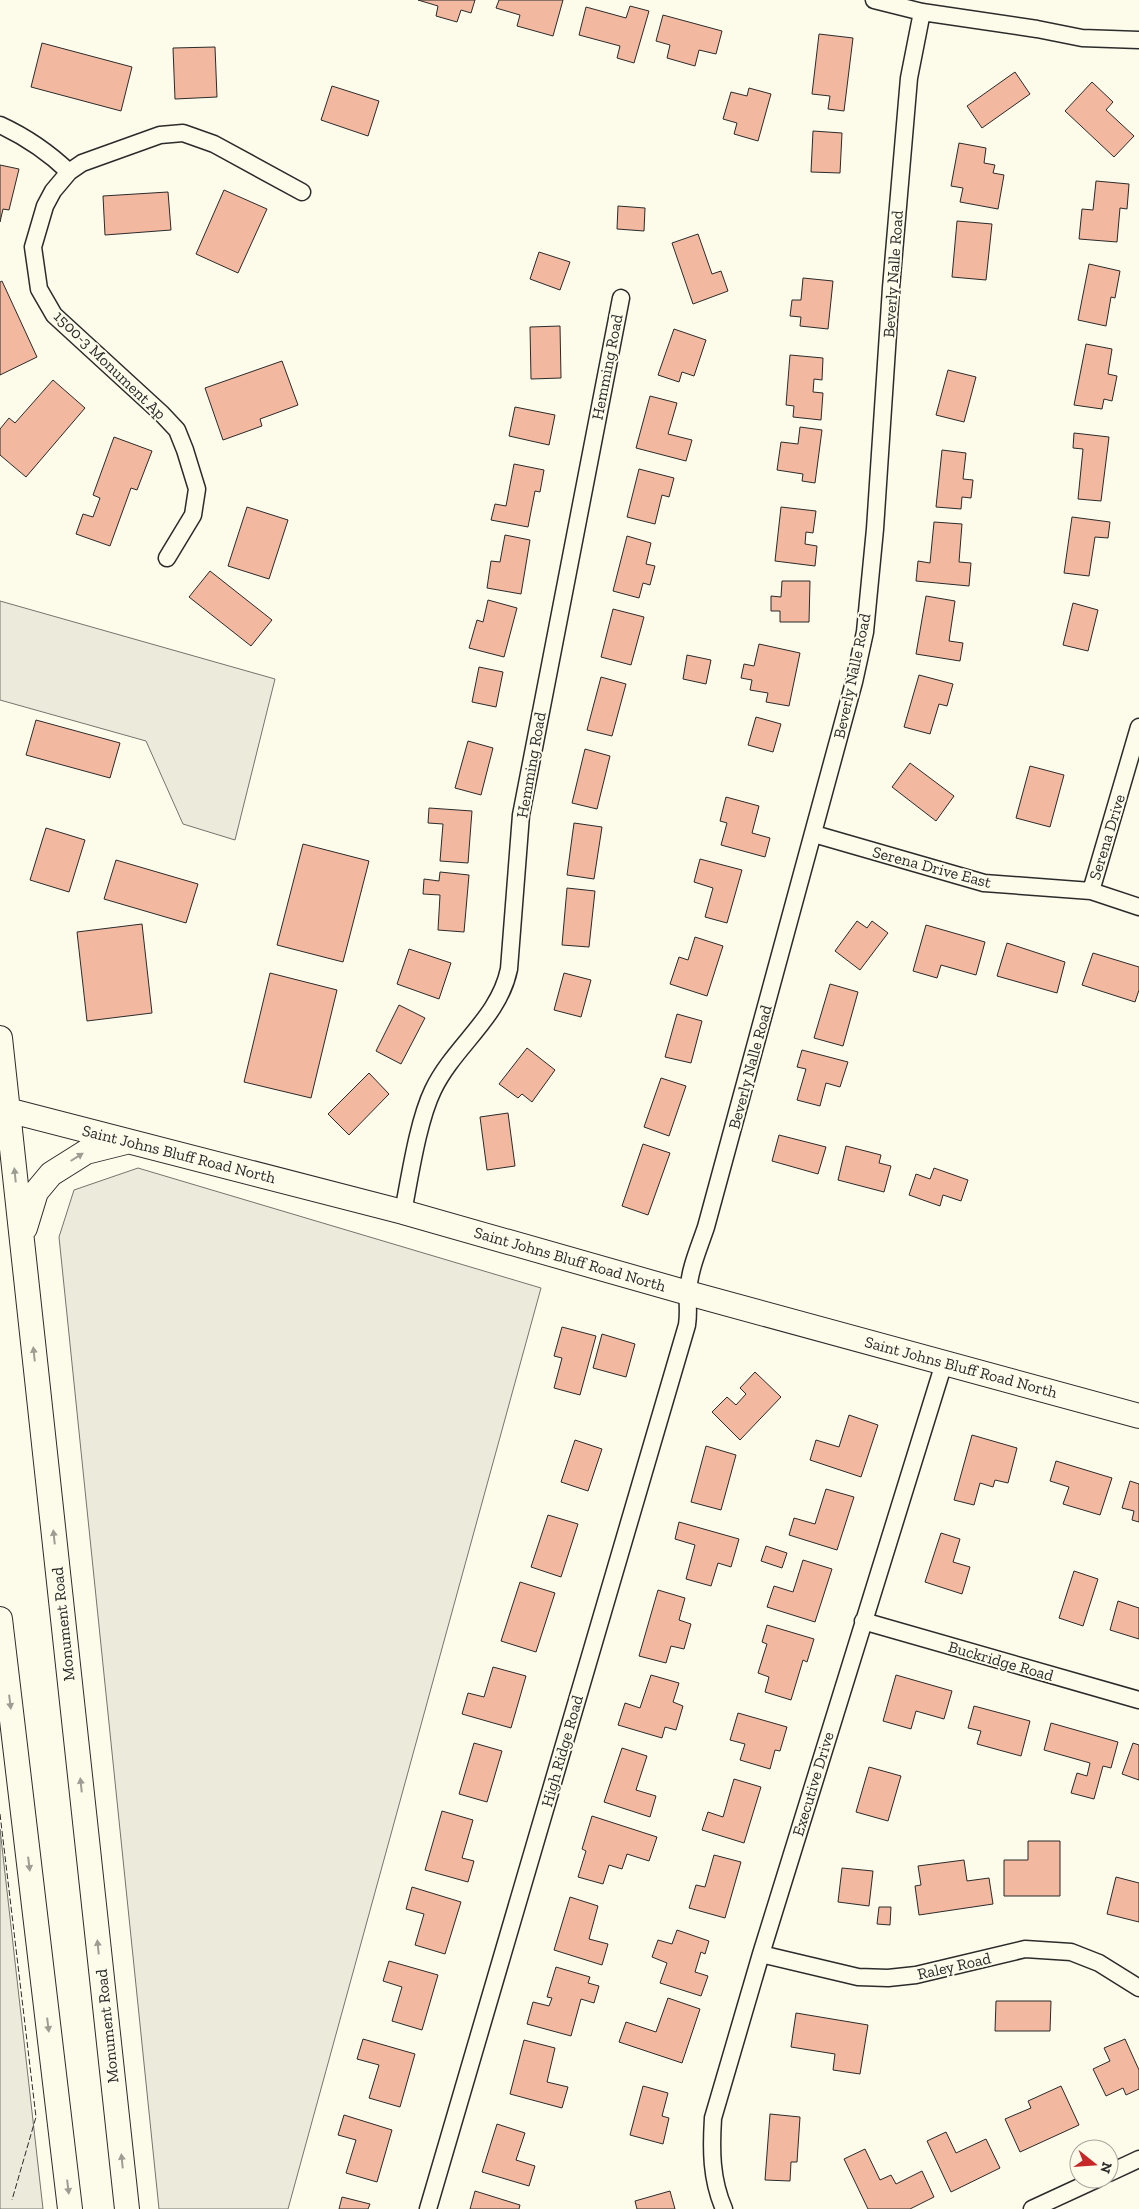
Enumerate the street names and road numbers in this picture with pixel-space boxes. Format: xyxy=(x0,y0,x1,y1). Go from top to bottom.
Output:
street label: Beverly Nalle Road xyxy=(879,209,907,338)
street label: 1500-3 Monument Ap xyxy=(50,307,170,423)
street label: Hemming Road xyxy=(587,312,627,421)
street label: Beverly Nalle Road xyxy=(829,611,875,740)
street label: Hemming Road xyxy=(512,710,550,819)
street label: Serena Drive xyxy=(1085,792,1129,882)
street label: Serena Drive East xyxy=(871,842,994,892)
street label: Beverly Nalle Road xyxy=(724,1003,776,1131)
street label: Saint Johns Bluff Road North xyxy=(80,1121,278,1187)
street label: Saint Johns Bluff Road North xyxy=(472,1222,668,1296)
street label: Saint Johns Bluff Road North xyxy=(863,1332,1059,1402)
street label: Monument Road xyxy=(48,1566,78,1682)
street label: Buckridge Road xyxy=(946,1637,1056,1685)
street label: High Ridge Road xyxy=(537,1693,587,1809)
street label: Executive Drive xyxy=(788,1730,838,1838)
street label: Raley Road xyxy=(915,1948,993,1984)
street label: Monument Road xyxy=(92,1968,122,2084)

